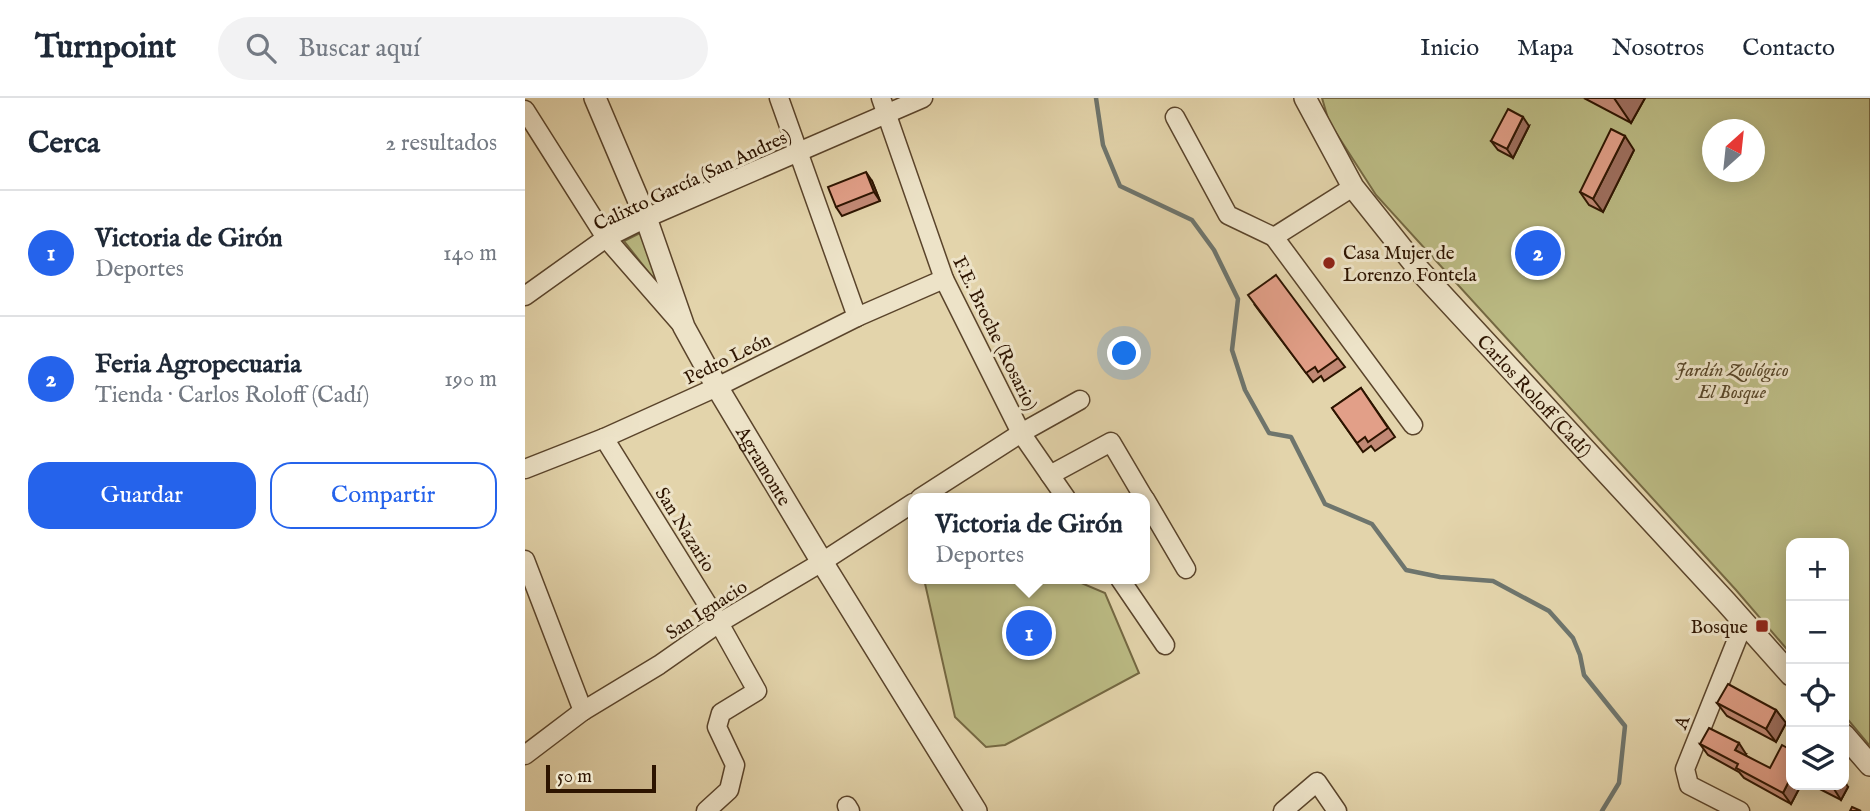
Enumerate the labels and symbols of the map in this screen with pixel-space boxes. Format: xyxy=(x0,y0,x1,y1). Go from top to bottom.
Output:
north arrow xyxy=(1702,119,1765,182)
street label: Calixto García (San Andres) xyxy=(590,124,796,237)
pin: 2 xyxy=(1515,227,1561,279)
place label: Casa Mujer de Lorenzo Fontela xyxy=(1343,242,1477,288)
street label: F.E. Broche (Rosario) xyxy=(946,253,1042,415)
marker: Casa Mujer de Lorenzo Fontela xyxy=(1321,255,1337,271)
street label: Pedro León xyxy=(681,328,775,391)
street label: Carlos Roloff (Cadí) xyxy=(1471,330,1596,463)
your location xyxy=(1107,336,1141,370)
park label: Jardín Zoológico El Bosque xyxy=(1675,359,1789,405)
street label: Agramonte xyxy=(729,422,796,511)
street label: San Nazario xyxy=(649,483,720,577)
street label: San Ignacio xyxy=(662,575,752,646)
pin: 1 xyxy=(1006,607,1052,659)
place label: Bosque xyxy=(1691,616,1748,640)
marker: Bosque xyxy=(1754,618,1770,634)
street label: A xyxy=(1669,711,1697,734)
scale bar xyxy=(546,762,656,794)

